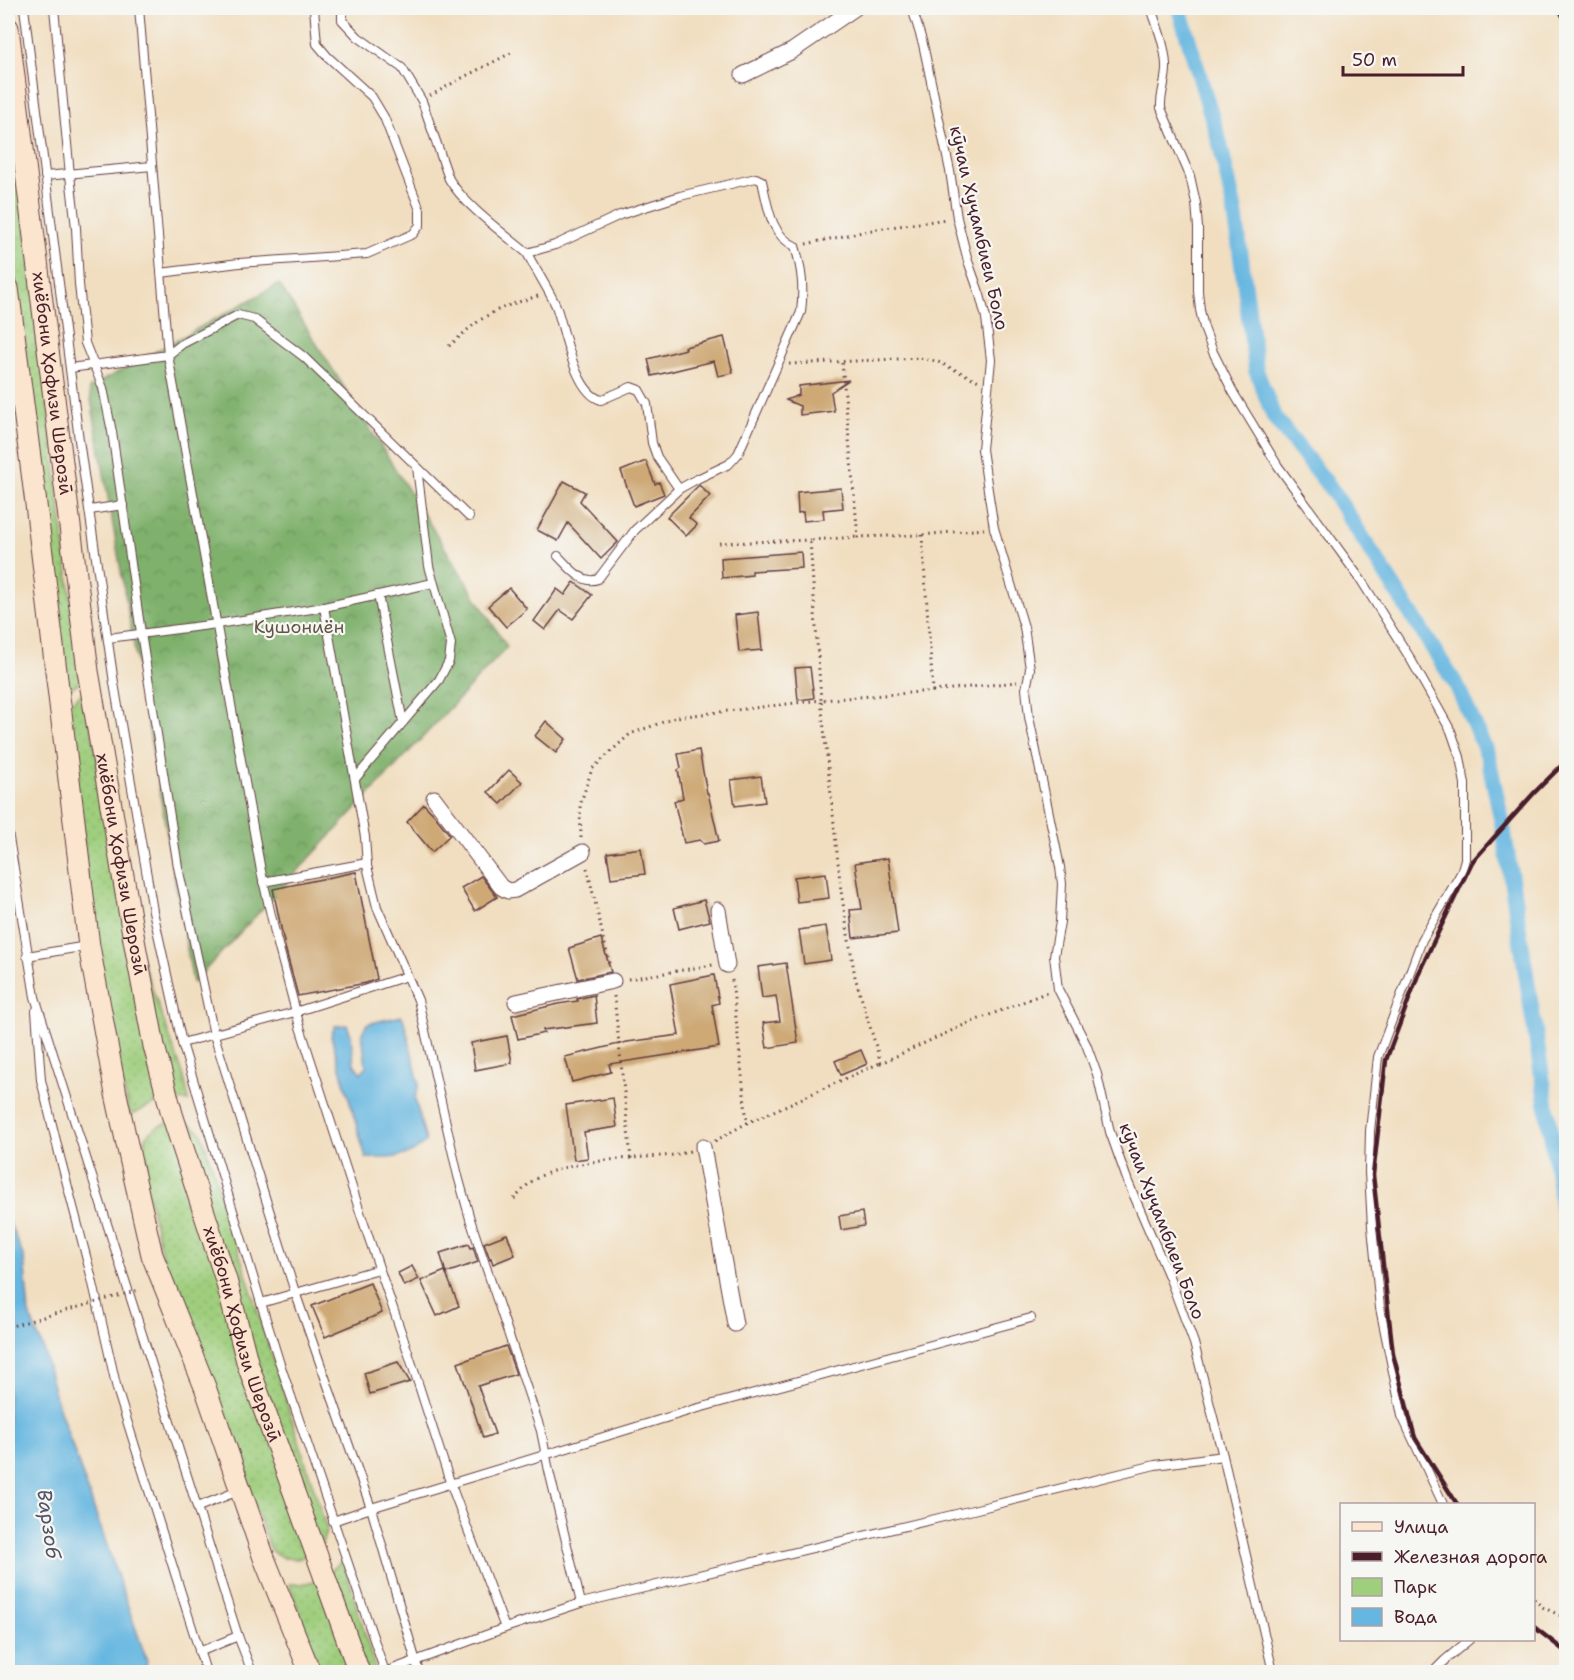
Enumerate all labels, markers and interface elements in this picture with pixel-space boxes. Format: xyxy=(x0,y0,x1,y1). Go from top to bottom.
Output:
scale bar xyxy=(1343,39,1463,77)
text: 50 m xyxy=(1352,48,1397,72)
street label: кӯчаи Хуҷамбиеи Боло xyxy=(944,124,1014,332)
street label: хиёбони Ҳофизи Шерозӣ xyxy=(26,270,78,497)
park label: Кушониён xyxy=(254,615,344,639)
street label: хиёбони Ҳофизи Шерозӣ xyxy=(90,751,152,977)
street label: кӯчаи Хуҷамбиеи Боло xyxy=(1113,1119,1211,1323)
street label: хиёбони Ҳофизи Шерозӣ xyxy=(197,1223,287,1445)
water label: Варзоб xyxy=(31,1488,67,1562)
legend xyxy=(1340,1503,1535,1641)
text: Улица xyxy=(1394,1515,1448,1539)
text: Железная дорога xyxy=(1394,1545,1547,1569)
text: Парк xyxy=(1394,1575,1437,1599)
text: Вода xyxy=(1394,1605,1437,1629)

